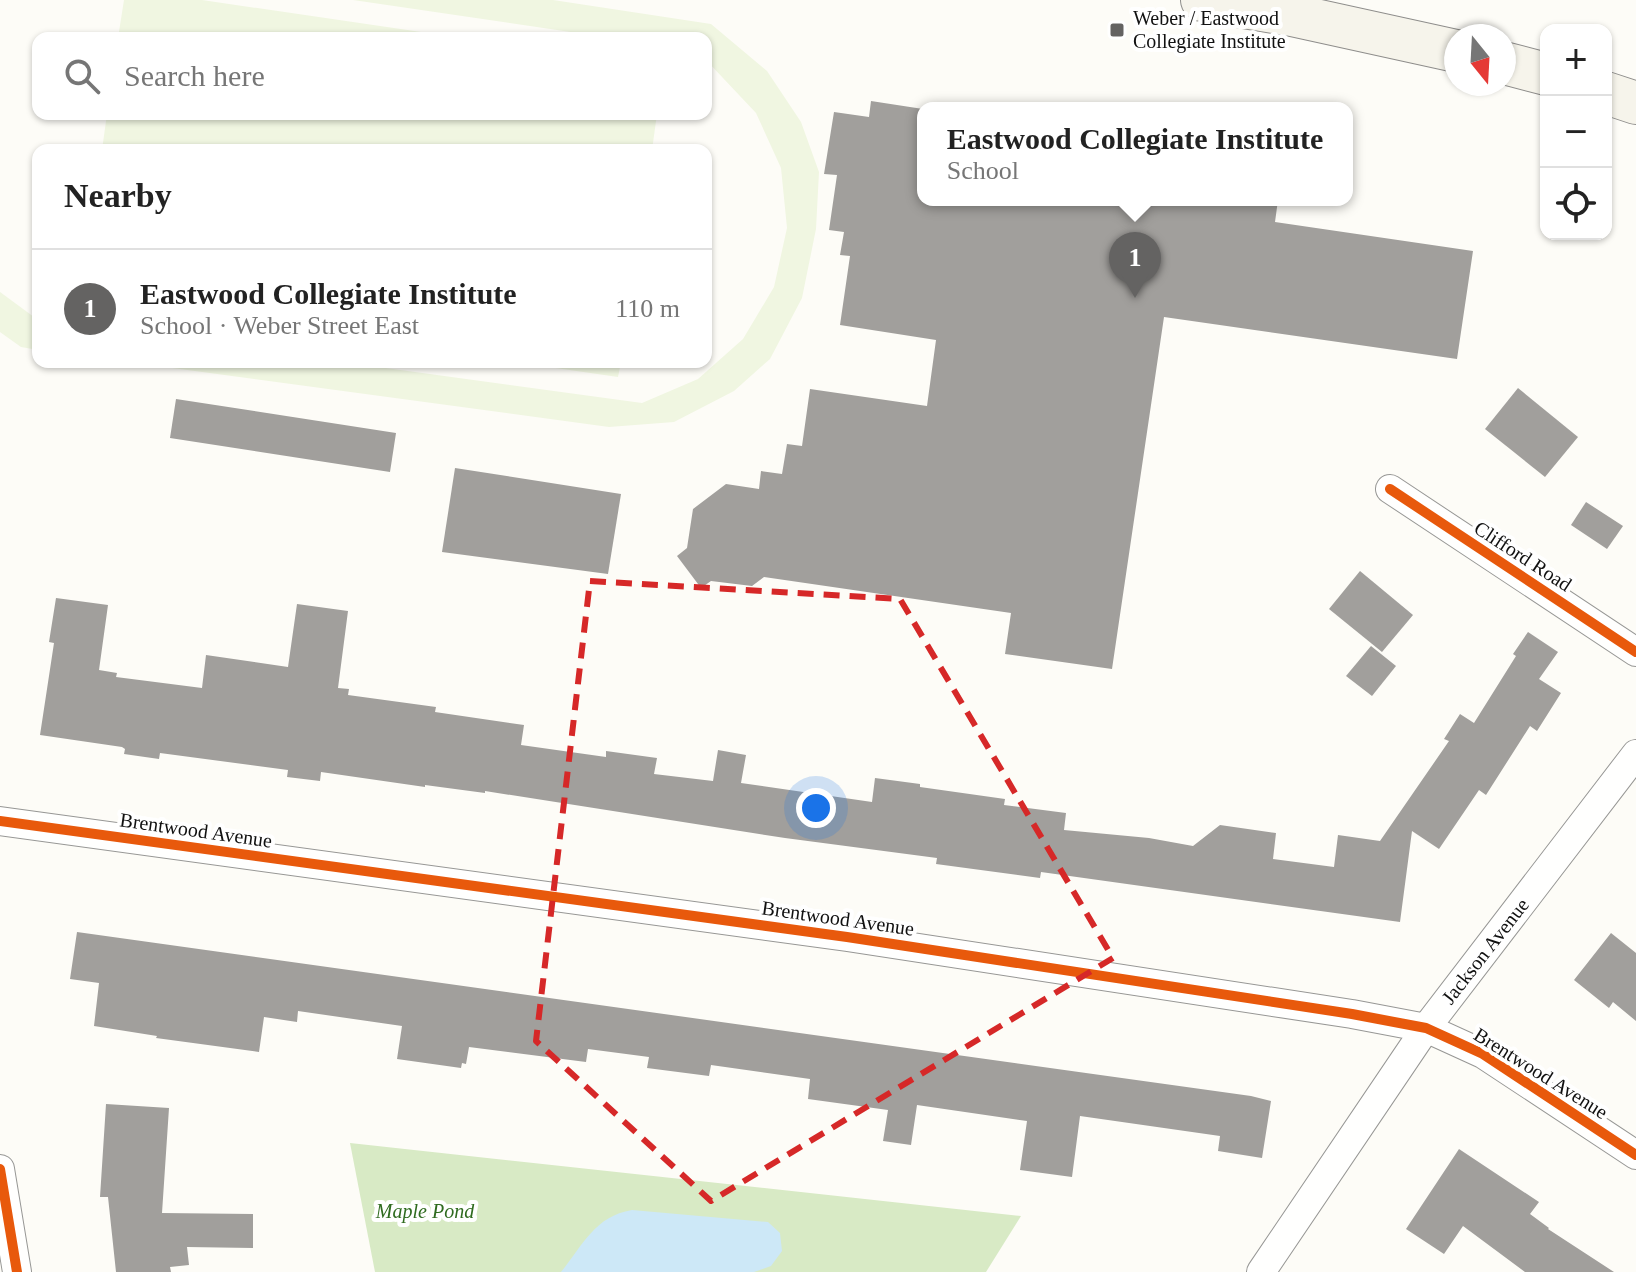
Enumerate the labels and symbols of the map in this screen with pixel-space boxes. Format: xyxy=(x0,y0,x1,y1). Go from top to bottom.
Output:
place label: Weber / Eastwood Collegiate Institute xyxy=(1133,7,1286,53)
marker: Weber / Eastwood Collegiate Institute xyxy=(1108,21,1126,39)
north arrow xyxy=(1444,24,1516,96)
pin: 1 xyxy=(1109,232,1161,298)
street label: Clifford Road xyxy=(1470,516,1576,596)
your location xyxy=(796,788,836,828)
street label: Brentwood Avenue xyxy=(118,808,274,852)
street label: Jackson Avenue xyxy=(1437,894,1533,1008)
street label: Brentwood Avenue xyxy=(760,896,916,940)
street label: Brentwood Avenue xyxy=(1470,1023,1612,1123)
park label: Maple Pond xyxy=(375,1200,475,1223)

